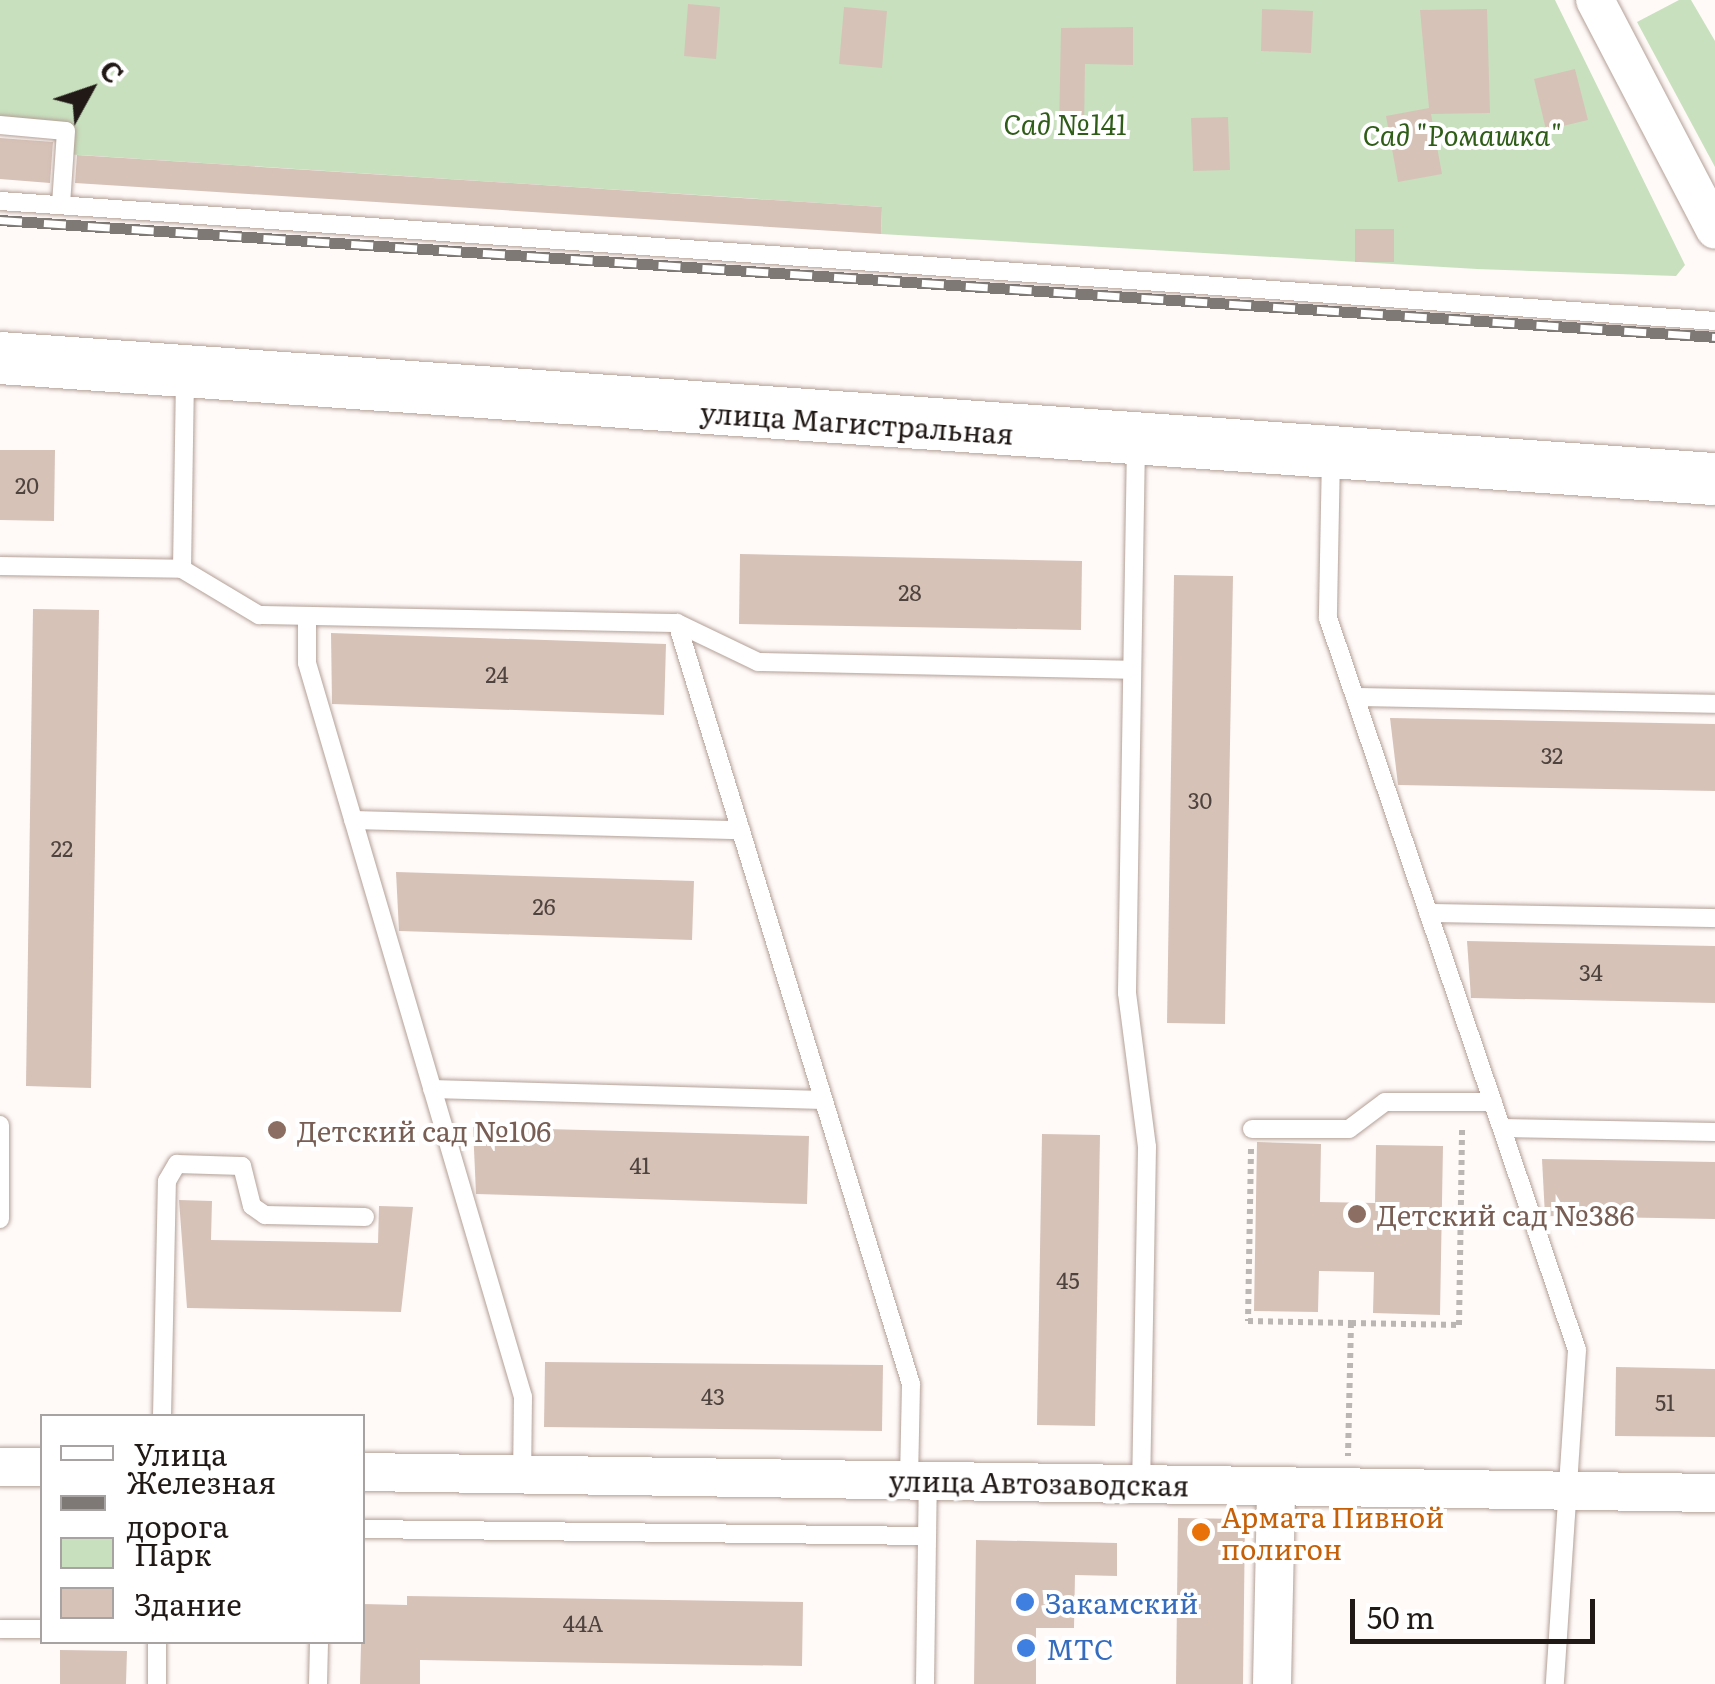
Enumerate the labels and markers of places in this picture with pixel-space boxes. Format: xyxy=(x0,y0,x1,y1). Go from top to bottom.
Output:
place label: Детский сад №106 xyxy=(297,1113,551,1147)
marker: Детский сад №106 xyxy=(266,1119,288,1141)
place label: Детский сад №386 xyxy=(1377,1197,1634,1231)
marker: Детский сад №386 xyxy=(1346,1203,1368,1225)
place label: Армата Пивной полигон xyxy=(1221,1499,1444,1565)
marker: Армата Пивной полигон xyxy=(1190,1521,1212,1543)
place label: Закамский xyxy=(1045,1585,1198,1619)
marker: Закамский xyxy=(1014,1591,1036,1613)
place label: МТС xyxy=(1046,1631,1113,1665)
marker: МТС xyxy=(1015,1637,1037,1659)

